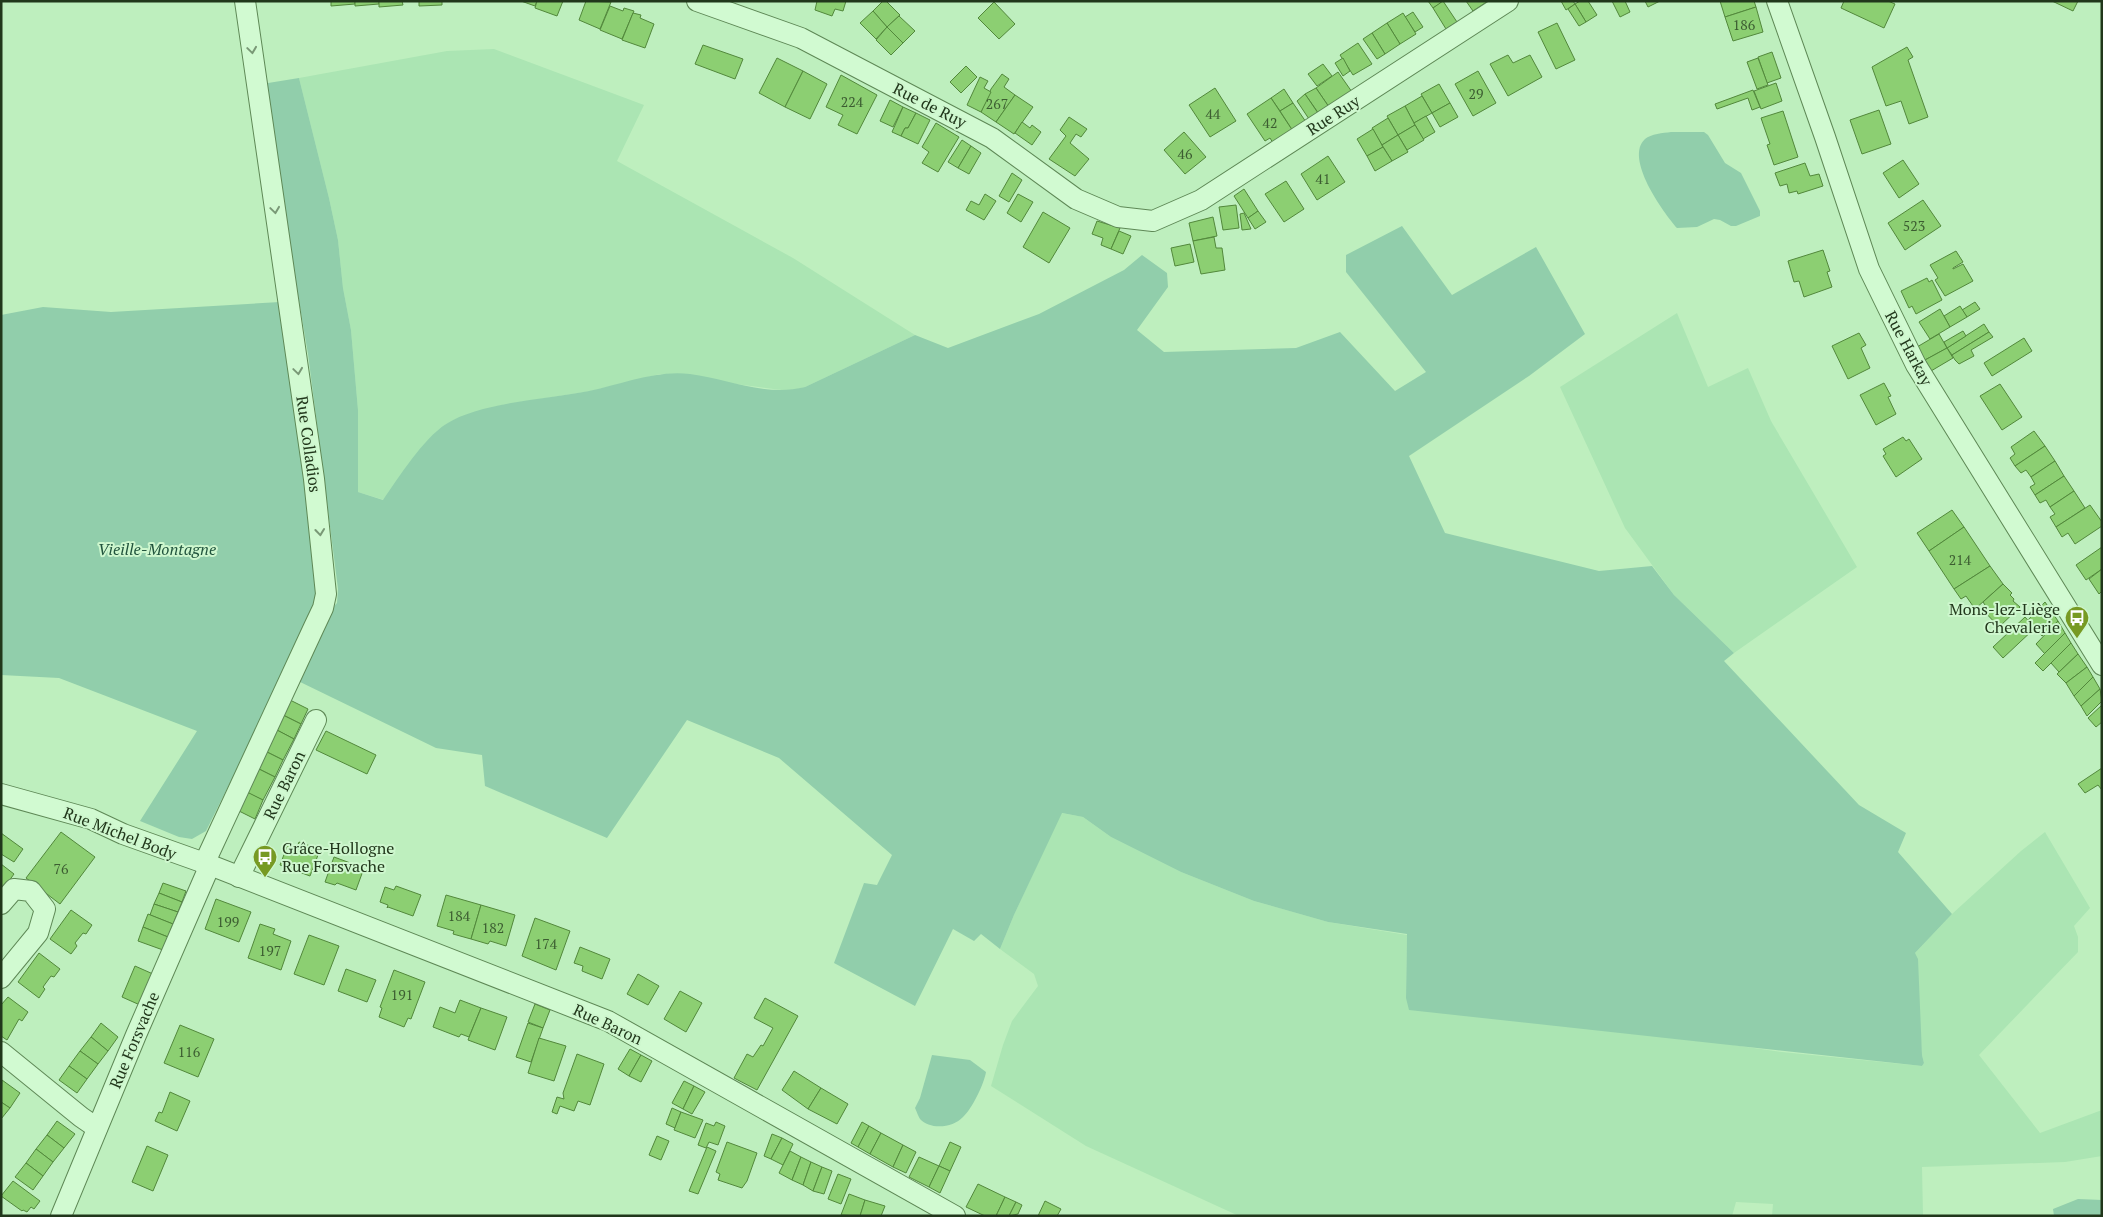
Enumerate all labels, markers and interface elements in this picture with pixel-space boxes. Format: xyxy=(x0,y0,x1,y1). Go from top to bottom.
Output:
house number: 186 xyxy=(1733,15,1756,34)
one-way arrow xyxy=(246,45,256,54)
street label: Rue de Ruy xyxy=(890,77,971,133)
house number: 29 xyxy=(1469,84,1483,103)
street label: Rue Ruy xyxy=(1302,89,1364,140)
house number: 224 xyxy=(841,92,864,111)
house number: 267 xyxy=(986,94,1008,113)
house number: 44 xyxy=(1206,104,1221,123)
house number: 42 xyxy=(1263,113,1277,132)
house number: 46 xyxy=(1178,144,1193,163)
house number: 41 xyxy=(1316,169,1330,188)
one-way arrow xyxy=(269,206,279,215)
house number: 523 xyxy=(1903,216,1925,235)
street label: Rue Harkay xyxy=(1880,307,1938,390)
one-way arrow xyxy=(293,367,303,375)
street label: Rue Colladios xyxy=(291,394,327,494)
one-way arrow xyxy=(314,528,325,536)
park label: Vieille-Montagne xyxy=(98,538,216,560)
house number: 214 xyxy=(1949,550,1972,569)
place label: Mons-lez-Liège Chevalerie xyxy=(1949,598,2060,638)
bus stop icon: Mons-lez-Liège Chevalerie xyxy=(2064,605,2090,639)
street label: Rue Baron xyxy=(258,747,310,823)
street label: Rue Michel Body xyxy=(60,801,180,865)
place label: Grâce-Hollogne Rue Forsvache xyxy=(282,837,394,877)
bus stop icon: Grâce-Hollogne Rue Forsvache xyxy=(252,844,278,878)
house number: 76 xyxy=(54,859,69,878)
house number: 184 xyxy=(448,906,471,925)
house number: 199 xyxy=(217,912,239,931)
house number: 182 xyxy=(482,918,504,937)
house number: 174 xyxy=(535,934,558,953)
house number: 197 xyxy=(259,941,281,960)
house number: 191 xyxy=(391,985,413,1004)
street label: Rue Forsvache xyxy=(104,988,164,1092)
street label: Rue Baron xyxy=(570,998,647,1050)
house number: 116 xyxy=(178,1042,201,1061)

